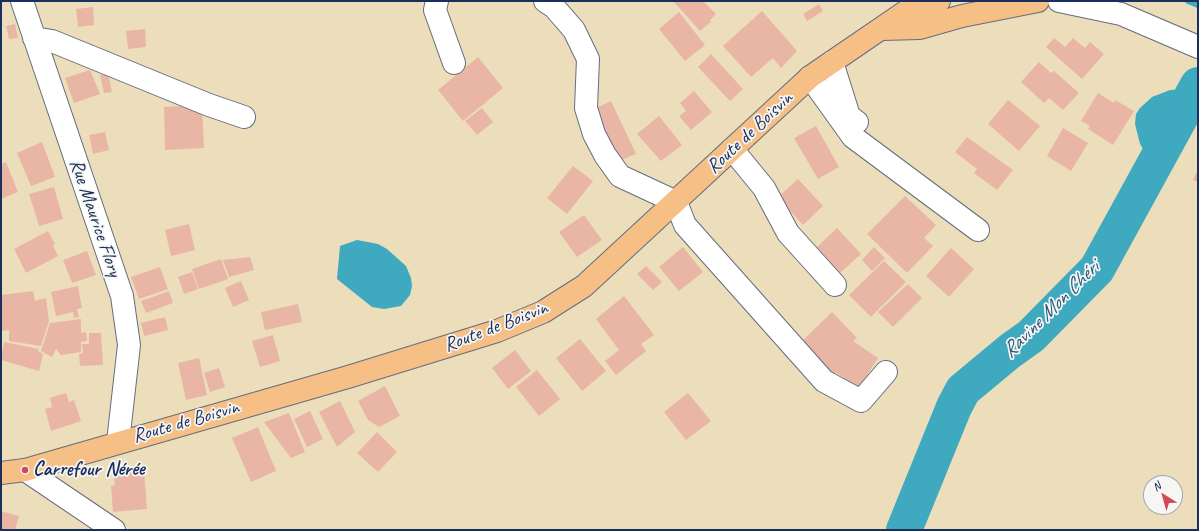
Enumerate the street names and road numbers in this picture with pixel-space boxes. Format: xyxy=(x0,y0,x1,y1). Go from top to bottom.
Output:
street label: Route de Boisvin xyxy=(702,87,798,179)
street label: Rue Maurice Flory xyxy=(64,156,126,280)
street label: Route de Boisvin xyxy=(441,296,551,358)
street label: Route de Boisvin xyxy=(130,395,242,449)

